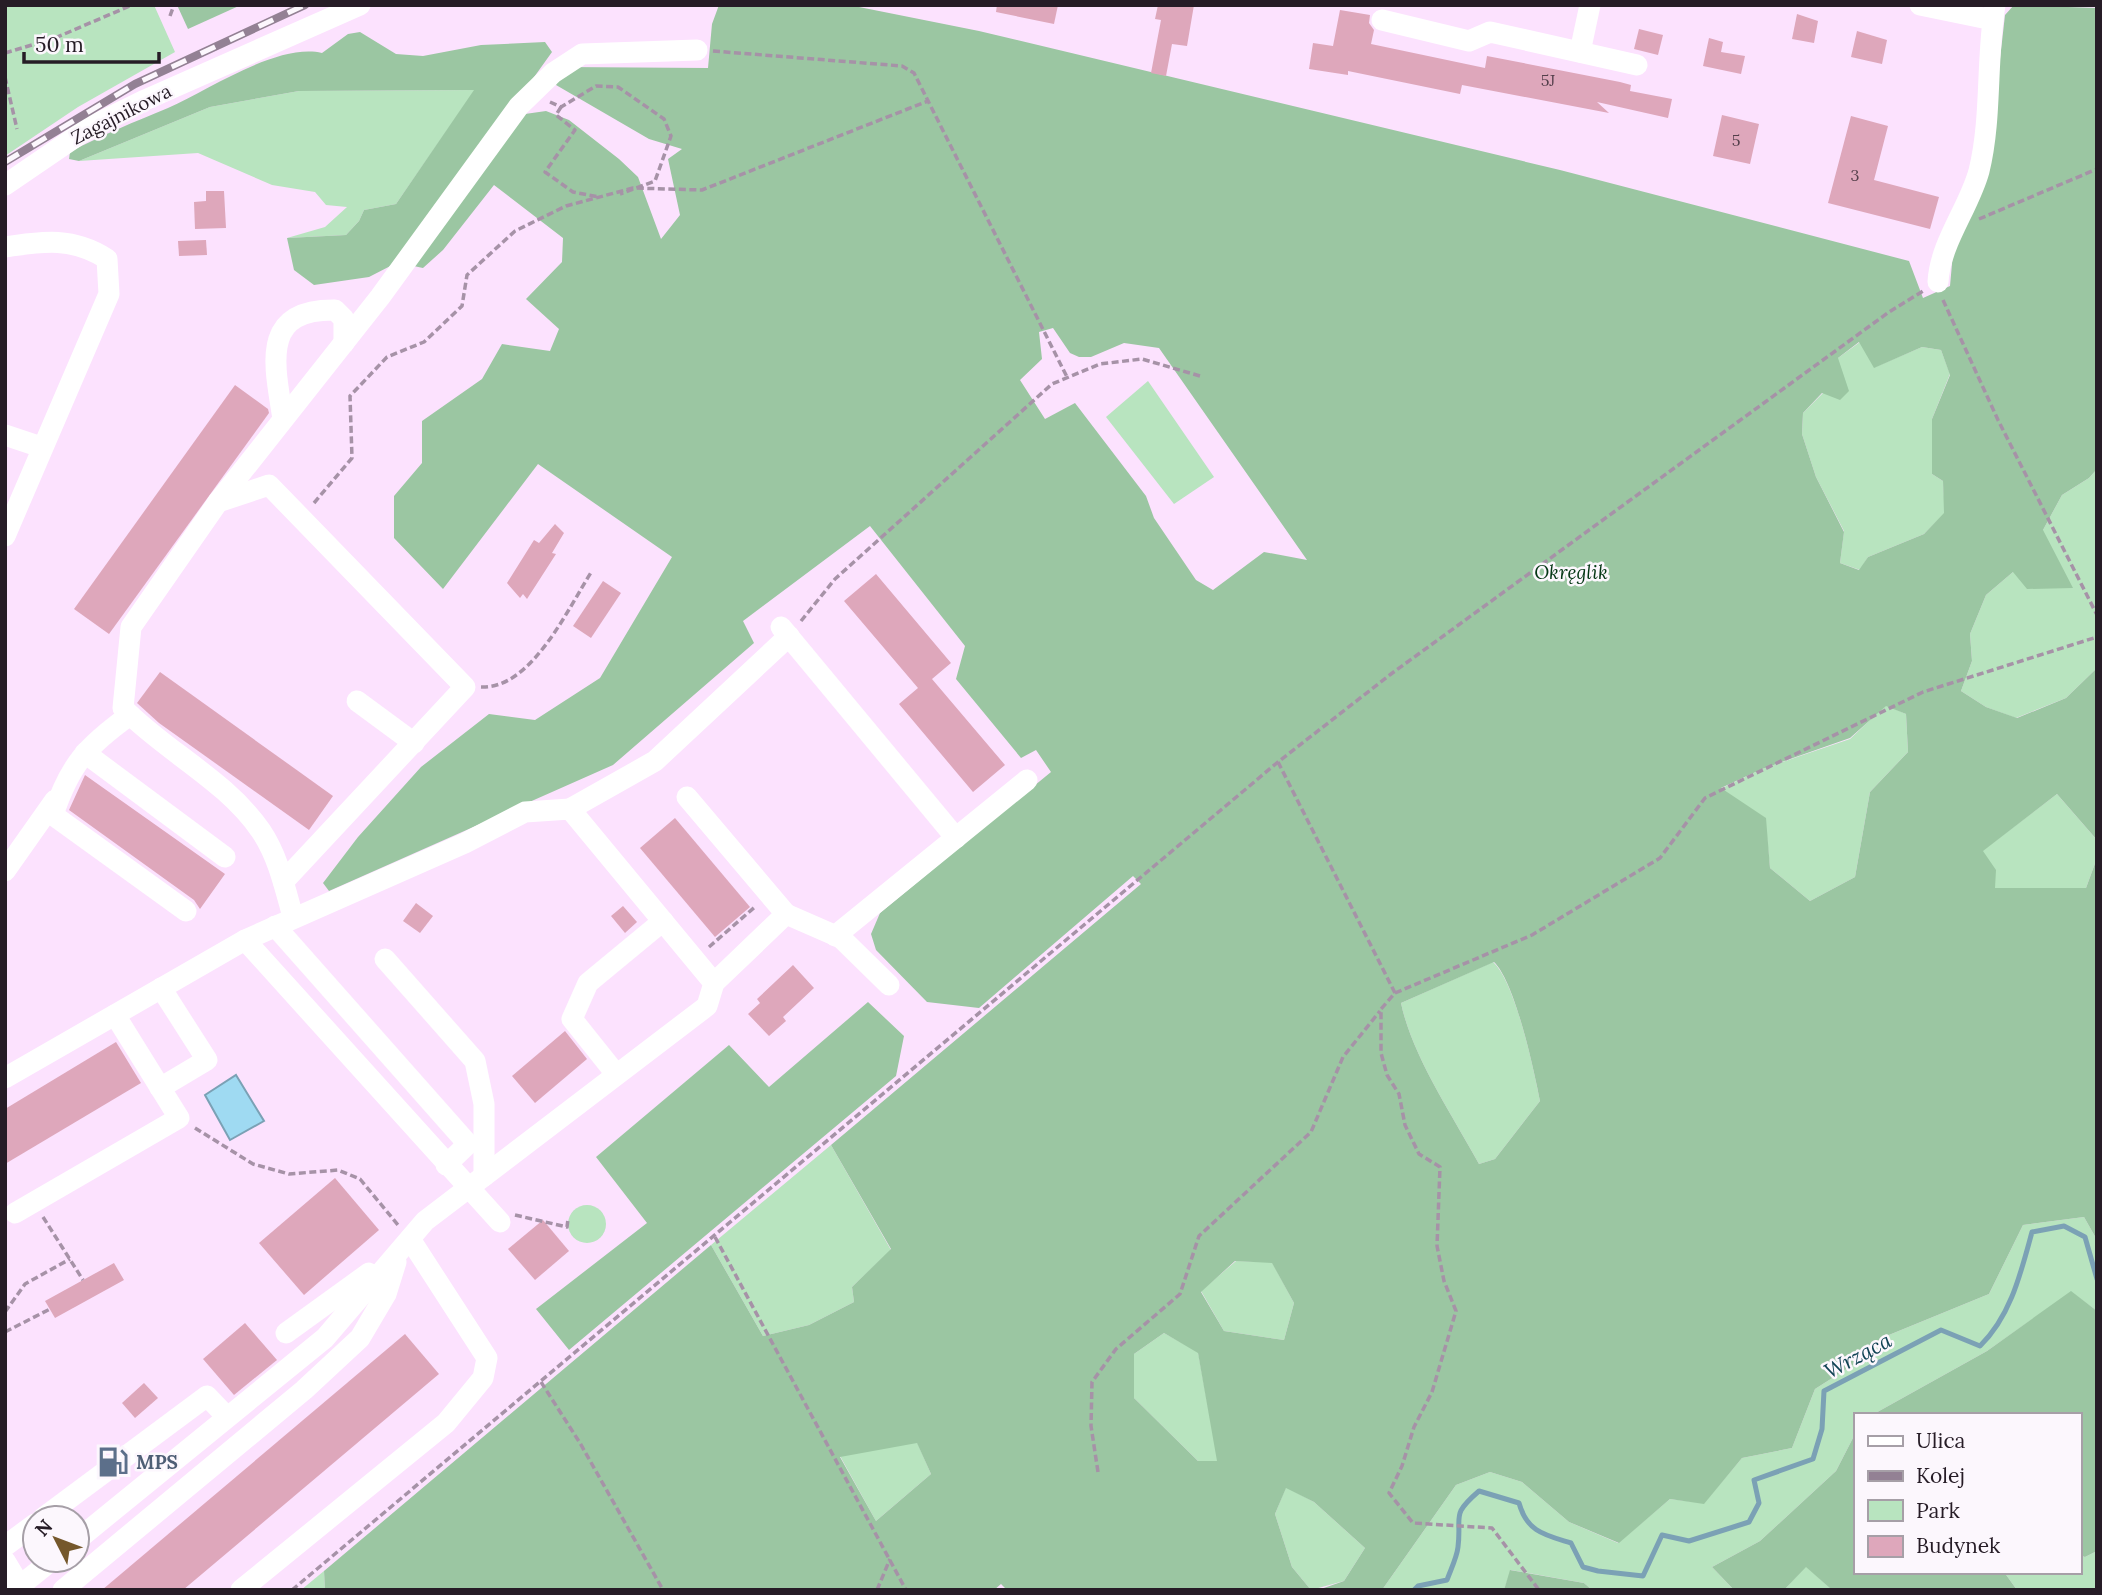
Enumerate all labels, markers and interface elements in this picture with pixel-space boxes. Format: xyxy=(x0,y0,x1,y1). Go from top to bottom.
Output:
scale bar xyxy=(24,21,159,65)
text: 50 m xyxy=(35,31,84,58)
house number: 5J xyxy=(1541,70,1555,90)
street label: Zagajnikowa xyxy=(67,78,175,150)
house number: 5 xyxy=(1732,130,1740,150)
house number: 3 xyxy=(1851,165,1860,185)
park label: Okręglik xyxy=(1534,560,1608,584)
water label: Wrząca xyxy=(1819,1326,1897,1384)
legend xyxy=(1854,1413,2081,1574)
text: Ulica xyxy=(1916,1427,1966,1454)
fuel station icon: MPS xyxy=(96,1445,130,1479)
place label: MPS xyxy=(136,1450,178,1474)
text: Kolej xyxy=(1916,1462,1965,1489)
text: Park xyxy=(1916,1497,1960,1524)
north arrow xyxy=(21,1504,91,1574)
text: N xyxy=(30,1514,57,1541)
text: Budynek xyxy=(1916,1532,2001,1559)

